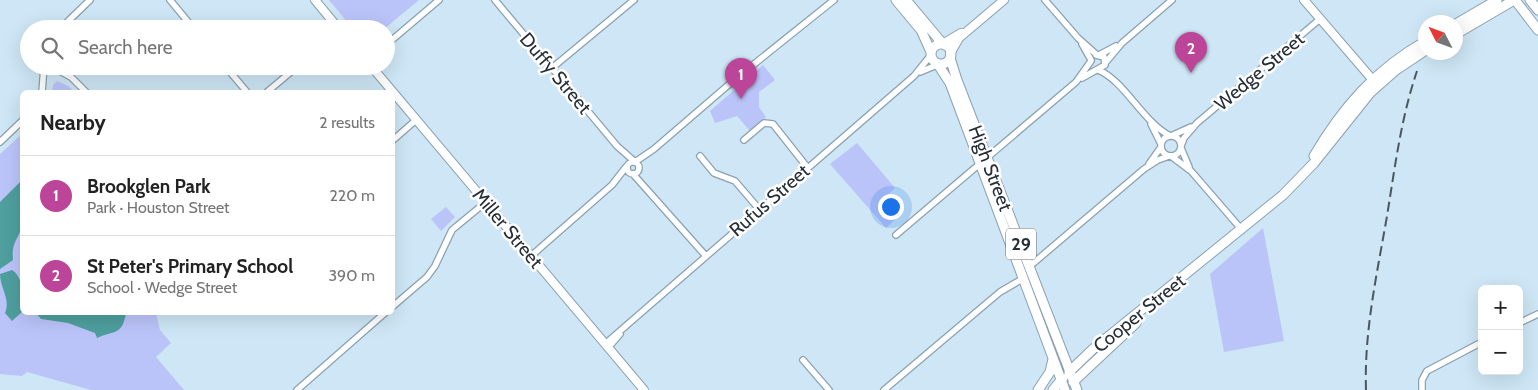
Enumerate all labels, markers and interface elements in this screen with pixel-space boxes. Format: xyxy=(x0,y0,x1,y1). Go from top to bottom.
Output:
north arrow xyxy=(1418,15,1463,60)
search box xyxy=(20,20,395,75)
street label: Wedge Street xyxy=(1210,27,1309,115)
street label: Duffy Street xyxy=(515,28,597,119)
pin: 2 xyxy=(1175,32,1207,73)
icon: search xyxy=(38,34,66,62)
text: Search here xyxy=(78,36,172,59)
pin: 1 xyxy=(725,58,757,99)
text: Nearby xyxy=(40,110,106,135)
text: 2 results xyxy=(319,113,375,132)
street label: High Street xyxy=(964,122,1018,215)
street label: Rufus Street xyxy=(725,159,814,241)
text: Brookglen Park xyxy=(87,175,211,198)
street label: Miller Street xyxy=(468,184,548,273)
text: 1 xyxy=(53,186,59,205)
text: 220 m xyxy=(329,186,375,205)
your location xyxy=(878,194,904,220)
text: Park · Houston Street xyxy=(87,198,230,217)
road number: 29 xyxy=(1006,228,1036,260)
text: St Peter's Primary School xyxy=(87,255,293,278)
text: 2 xyxy=(52,266,60,285)
text: 390 m xyxy=(328,266,375,285)
street label: Cooper Street xyxy=(1089,269,1190,357)
text: School · Wedge Street xyxy=(87,278,237,297)
map controls xyxy=(1478,285,1523,375)
button: + xyxy=(1478,285,1523,330)
button: − xyxy=(1478,330,1523,375)

